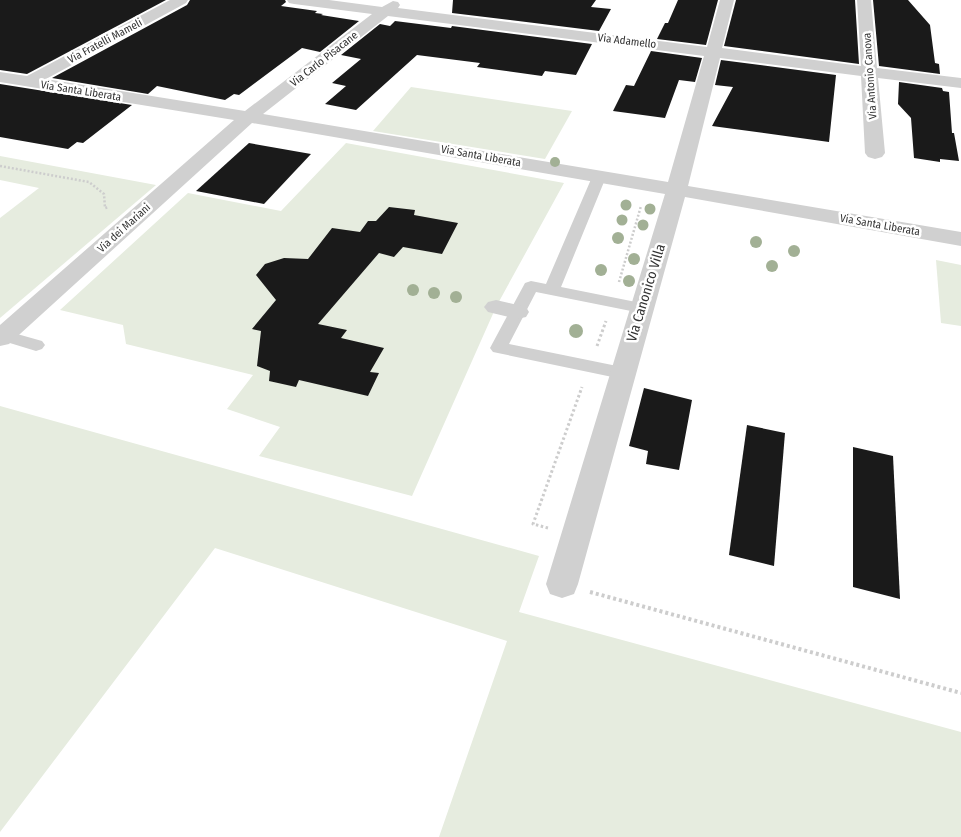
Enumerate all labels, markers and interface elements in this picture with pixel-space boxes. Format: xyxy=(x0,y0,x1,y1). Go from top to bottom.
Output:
street label: Via Fratelli Mameli xyxy=(66,16,145,66)
street label: Via Carlo Pisacane xyxy=(288,29,360,89)
street label: Via Adamello xyxy=(597,31,657,51)
street label: Via Antonio Canova xyxy=(860,32,880,120)
street label: Via Santa Liberata xyxy=(40,78,122,104)
street label: Via Santa Liberata xyxy=(440,143,522,169)
street label: Via dei Mariani xyxy=(95,201,153,255)
street label: Via Santa Liberata xyxy=(839,212,921,238)
street label: Via Canonico Villa xyxy=(623,242,669,344)

